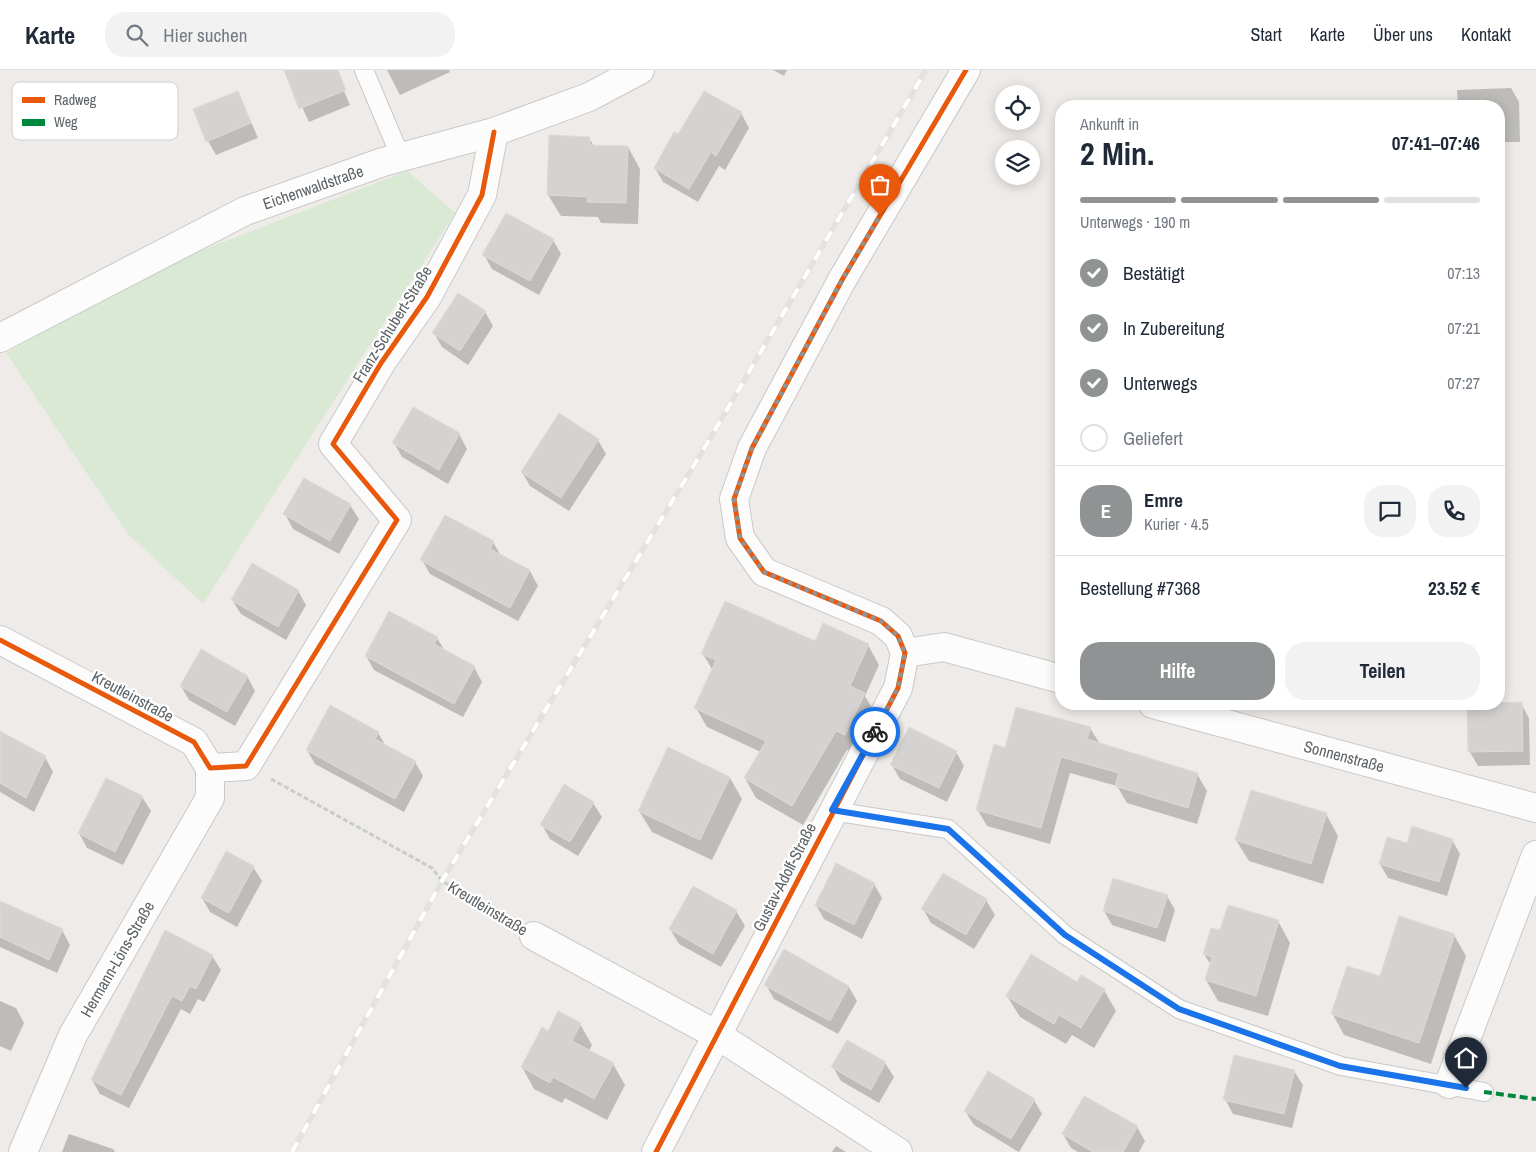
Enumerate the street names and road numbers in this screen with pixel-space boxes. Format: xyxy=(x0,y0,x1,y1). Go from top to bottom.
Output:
street label: Eichenwaldstraße xyxy=(260,160,366,214)
street label: Franz-Schubert-Straße xyxy=(347,261,437,387)
street label: Kreutleinstraße xyxy=(88,665,178,727)
street label: Sonnenstraße xyxy=(1301,735,1387,777)
street label: Gustav-Adolf-Straße xyxy=(747,819,821,935)
street label: Kreutleinstraße xyxy=(444,875,532,941)
street label: Hermann-Löns-Straße xyxy=(75,897,159,1021)

